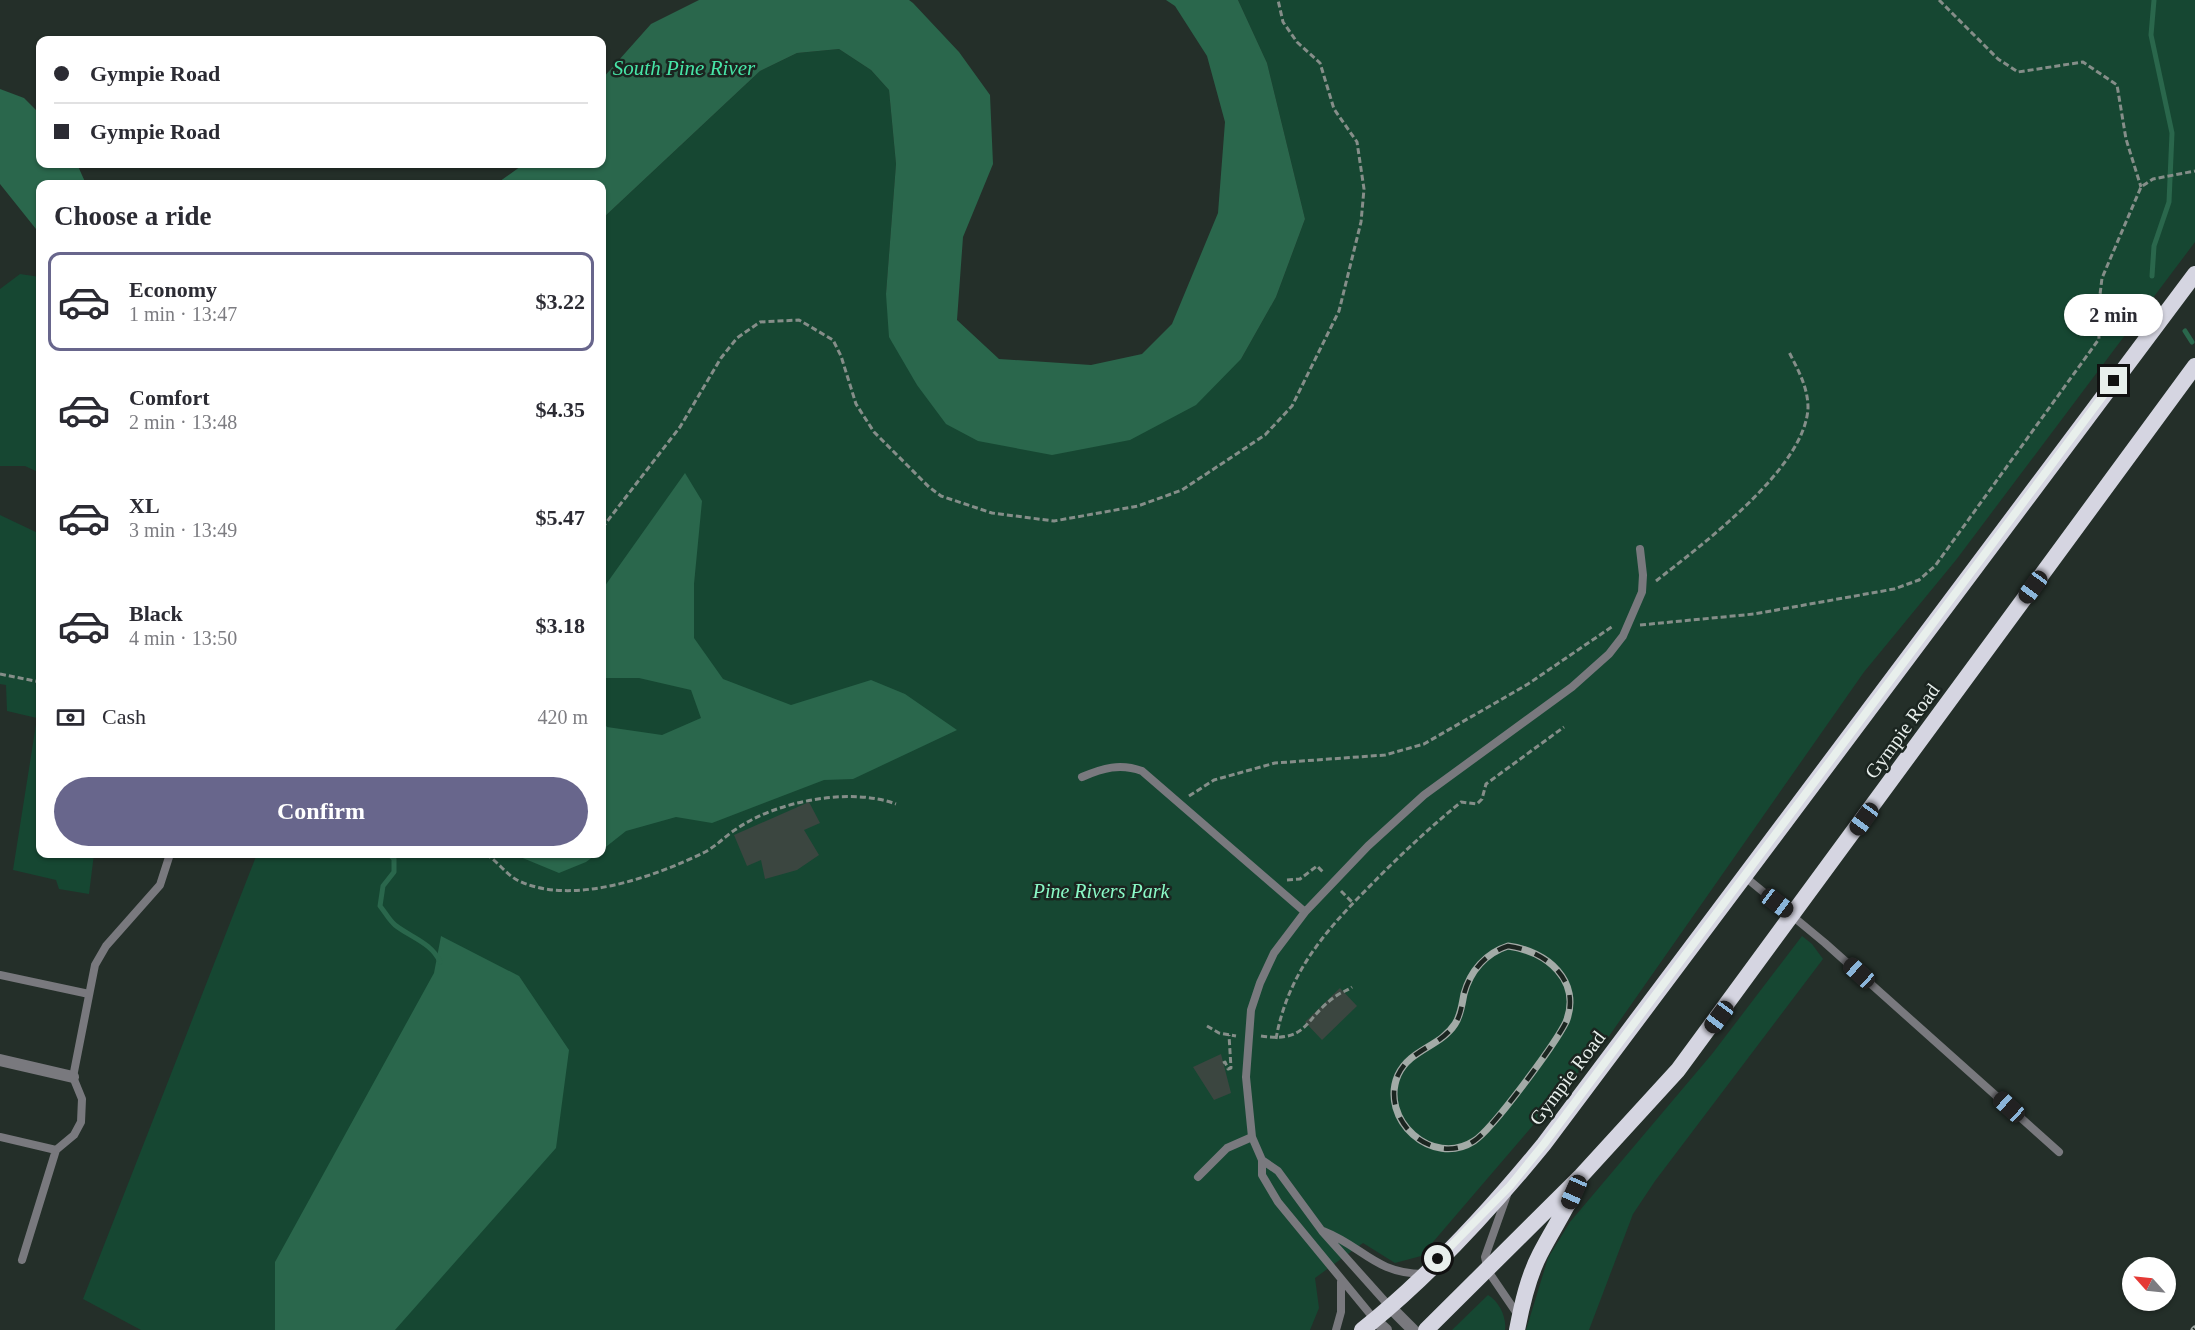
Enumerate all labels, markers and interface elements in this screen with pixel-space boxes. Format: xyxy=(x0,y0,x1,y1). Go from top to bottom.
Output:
water label: South Pine River xyxy=(613,56,756,80)
text: Gympie Road xyxy=(90,61,220,86)
text: Gympie Road xyxy=(90,119,220,144)
text: Choose a ride xyxy=(54,201,212,231)
icon: car xyxy=(57,275,111,329)
text: Economy xyxy=(129,277,217,302)
text: $3.22 xyxy=(536,289,585,314)
callout: 2 min xyxy=(2064,294,2164,336)
text: 1 min · 13:47 xyxy=(129,303,237,325)
text: 2 min xyxy=(2089,304,2138,326)
route end xyxy=(2100,367,2127,394)
icon: car xyxy=(57,383,111,437)
text: Comfort xyxy=(129,385,210,410)
text: $4.35 xyxy=(536,397,585,422)
text: 2 min · 13:48 xyxy=(129,411,237,433)
icon: car xyxy=(57,491,111,545)
text: XL xyxy=(129,493,160,518)
text: $5.47 xyxy=(536,505,585,530)
text: 3 min · 13:49 xyxy=(129,519,237,541)
car xyxy=(2015,567,2051,607)
icon: car xyxy=(57,599,111,653)
text: Black xyxy=(129,601,183,626)
text: $3.18 xyxy=(536,613,585,638)
text: 4 min · 13:50 xyxy=(129,627,237,649)
street label: Gympie Road xyxy=(1860,679,1945,783)
icon: cash xyxy=(54,701,87,734)
text: Cash xyxy=(102,704,146,729)
text: 420 m xyxy=(537,706,588,728)
button: Confirm xyxy=(54,777,588,846)
car xyxy=(1846,799,1882,839)
park label: Pine Rivers Park xyxy=(1032,880,1170,902)
car xyxy=(1757,885,1797,921)
car xyxy=(1840,954,1878,992)
car xyxy=(1701,997,1737,1037)
street label: Gympie Road xyxy=(1525,1027,1610,1130)
car xyxy=(1990,1088,2028,1126)
car xyxy=(1558,1172,1590,1212)
route start xyxy=(1424,1245,1451,1272)
north arrow xyxy=(2122,1257,2176,1311)
map controls xyxy=(2122,1257,2176,1311)

